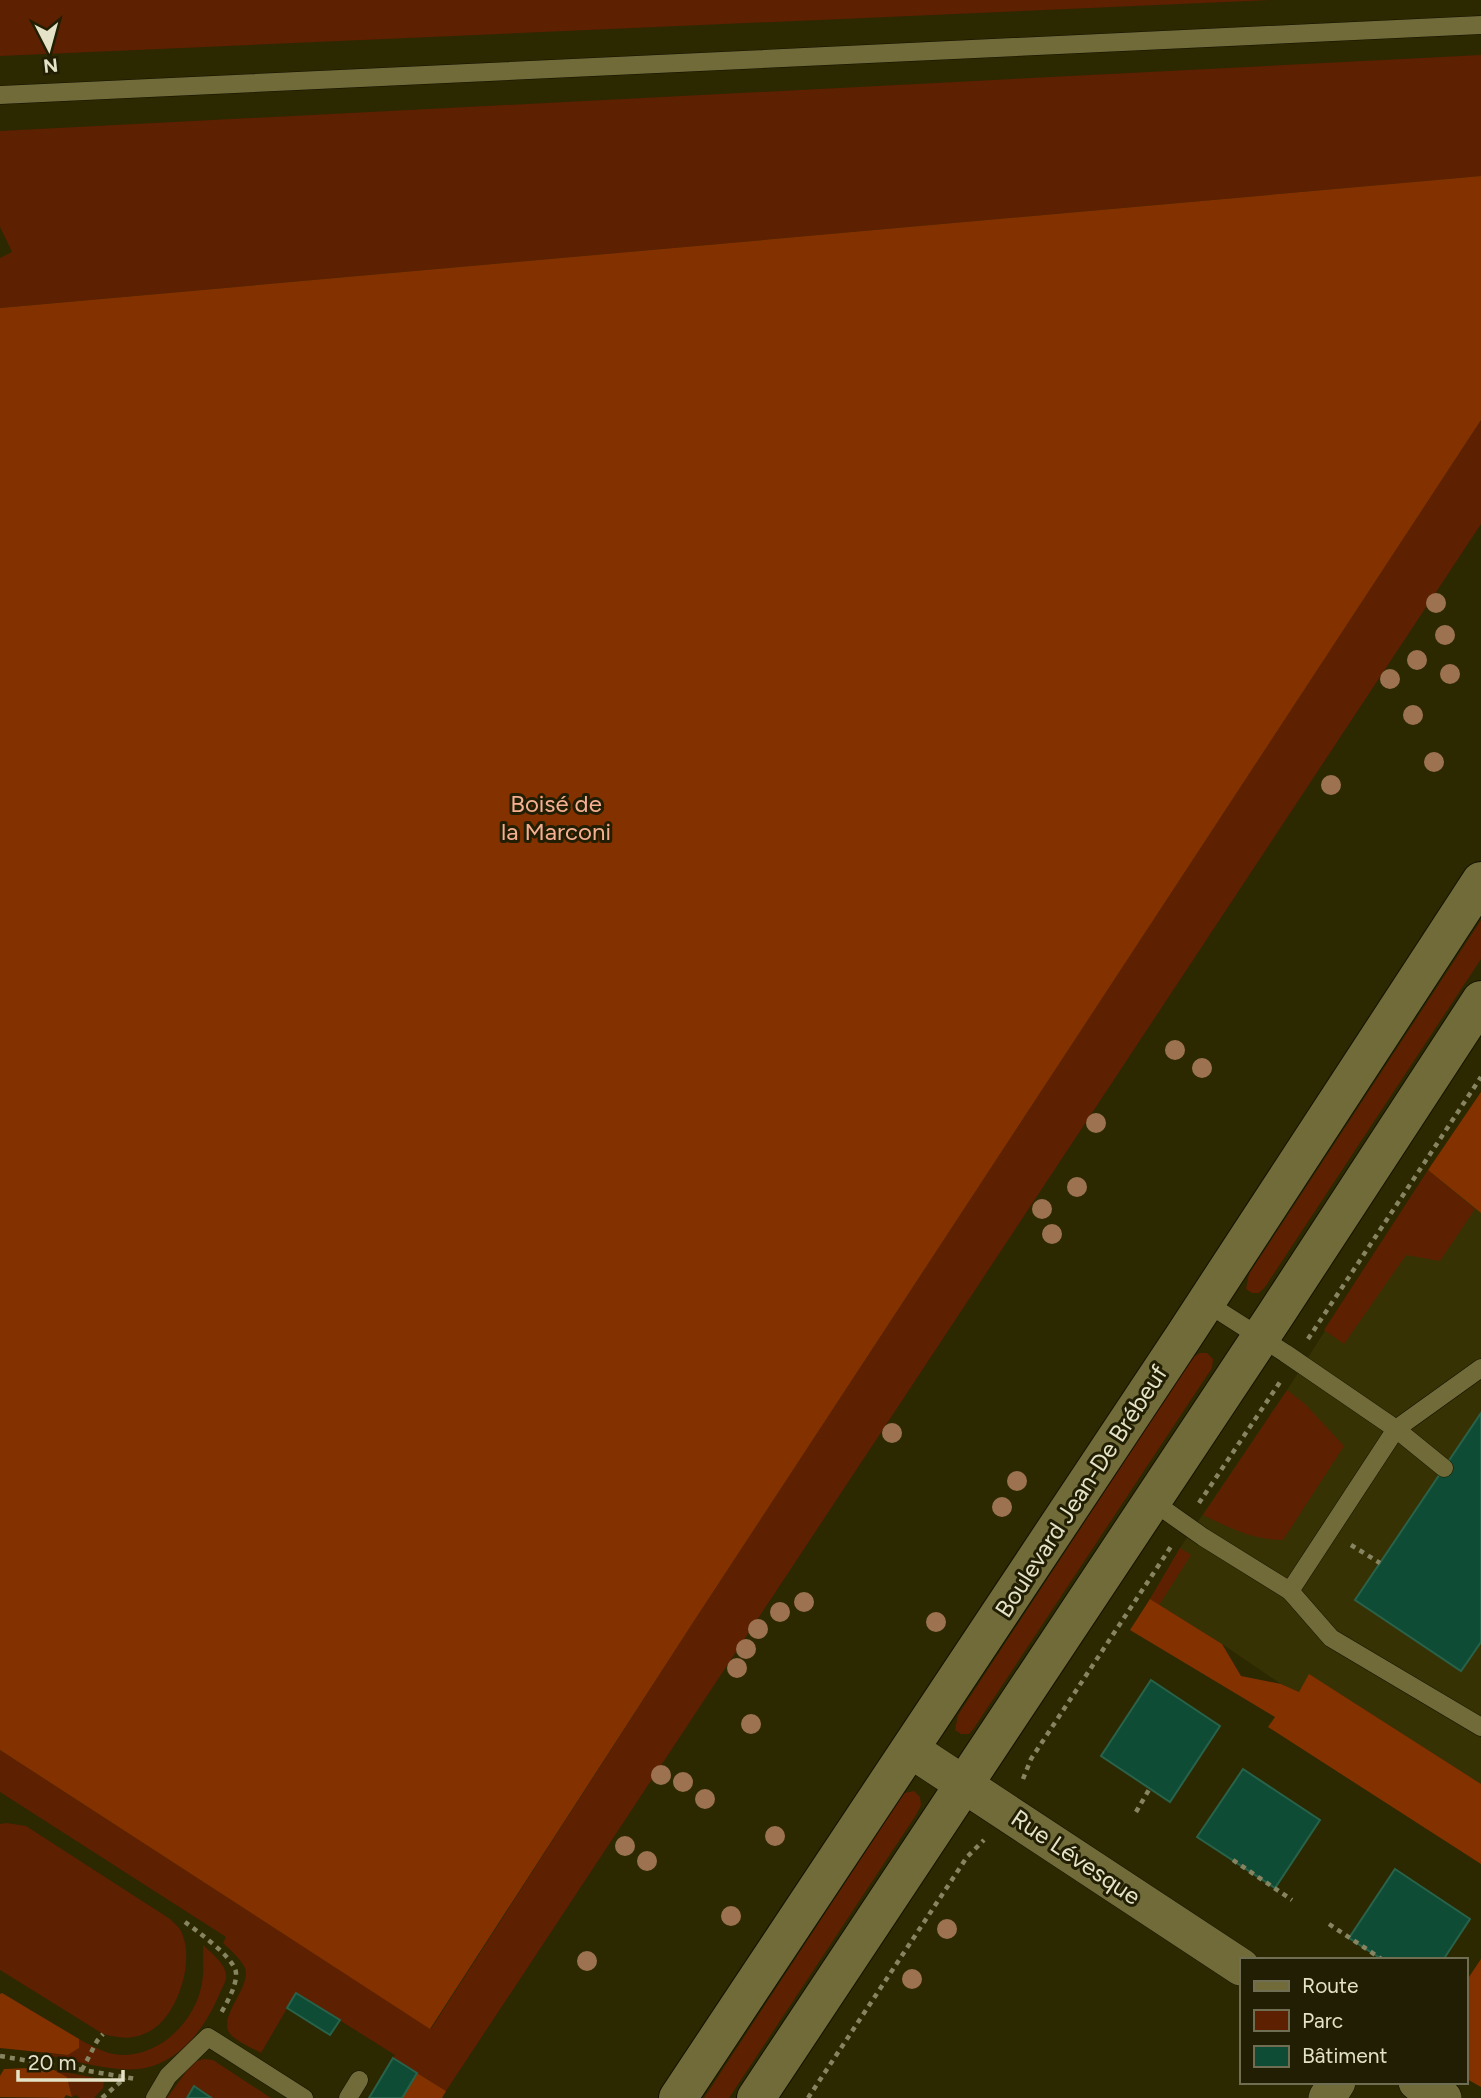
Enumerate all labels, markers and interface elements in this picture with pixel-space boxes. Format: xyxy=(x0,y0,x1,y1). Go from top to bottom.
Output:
north arrow xyxy=(14,14,84,84)
text: N xyxy=(42,53,59,78)
park label: Boisé de la Marconi xyxy=(501,789,611,846)
street label: Boulevard Jean-De Brébeuf xyxy=(989,1359,1173,1622)
street label: Rue Lévesque xyxy=(1006,1803,1146,1911)
legend xyxy=(1240,1958,1467,2084)
text: Route xyxy=(1302,1973,1358,1998)
text: Parc xyxy=(1302,2008,1343,2033)
scale bar xyxy=(18,2038,122,2082)
text: Bâtiment xyxy=(1302,2043,1387,2068)
text: 20 m xyxy=(28,2050,76,2075)

